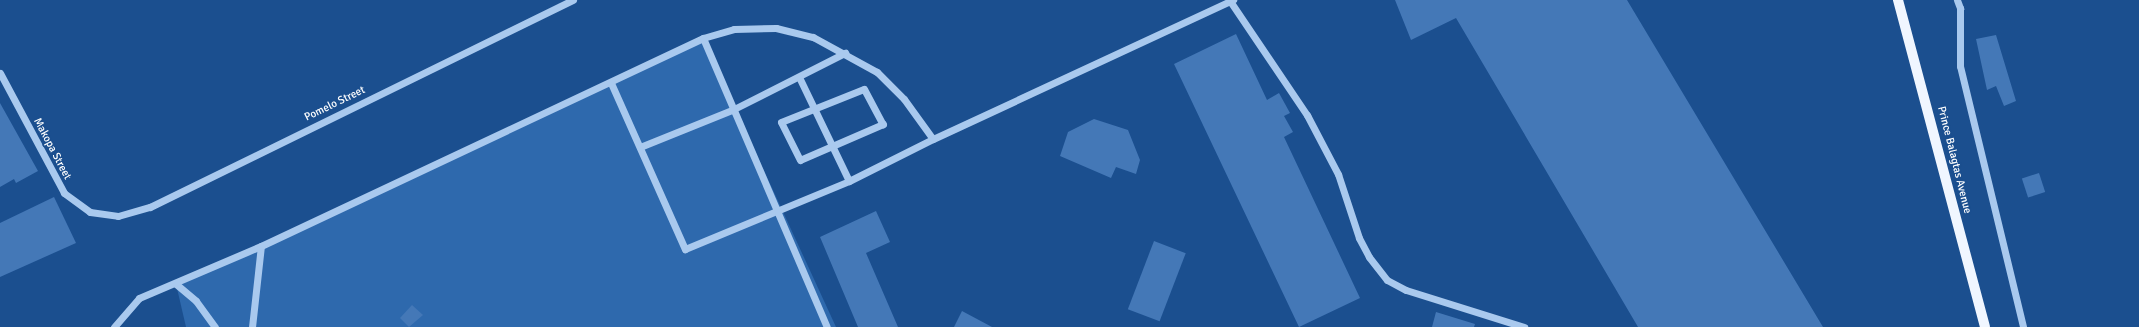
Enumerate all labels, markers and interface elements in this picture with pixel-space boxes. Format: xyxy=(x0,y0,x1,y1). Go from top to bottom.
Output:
street label: Pomelo Street xyxy=(303,84,367,124)
street label: Prince Balagtas Avenue xyxy=(1934,105,1974,215)
street label: Makopa Street xyxy=(30,116,74,182)

